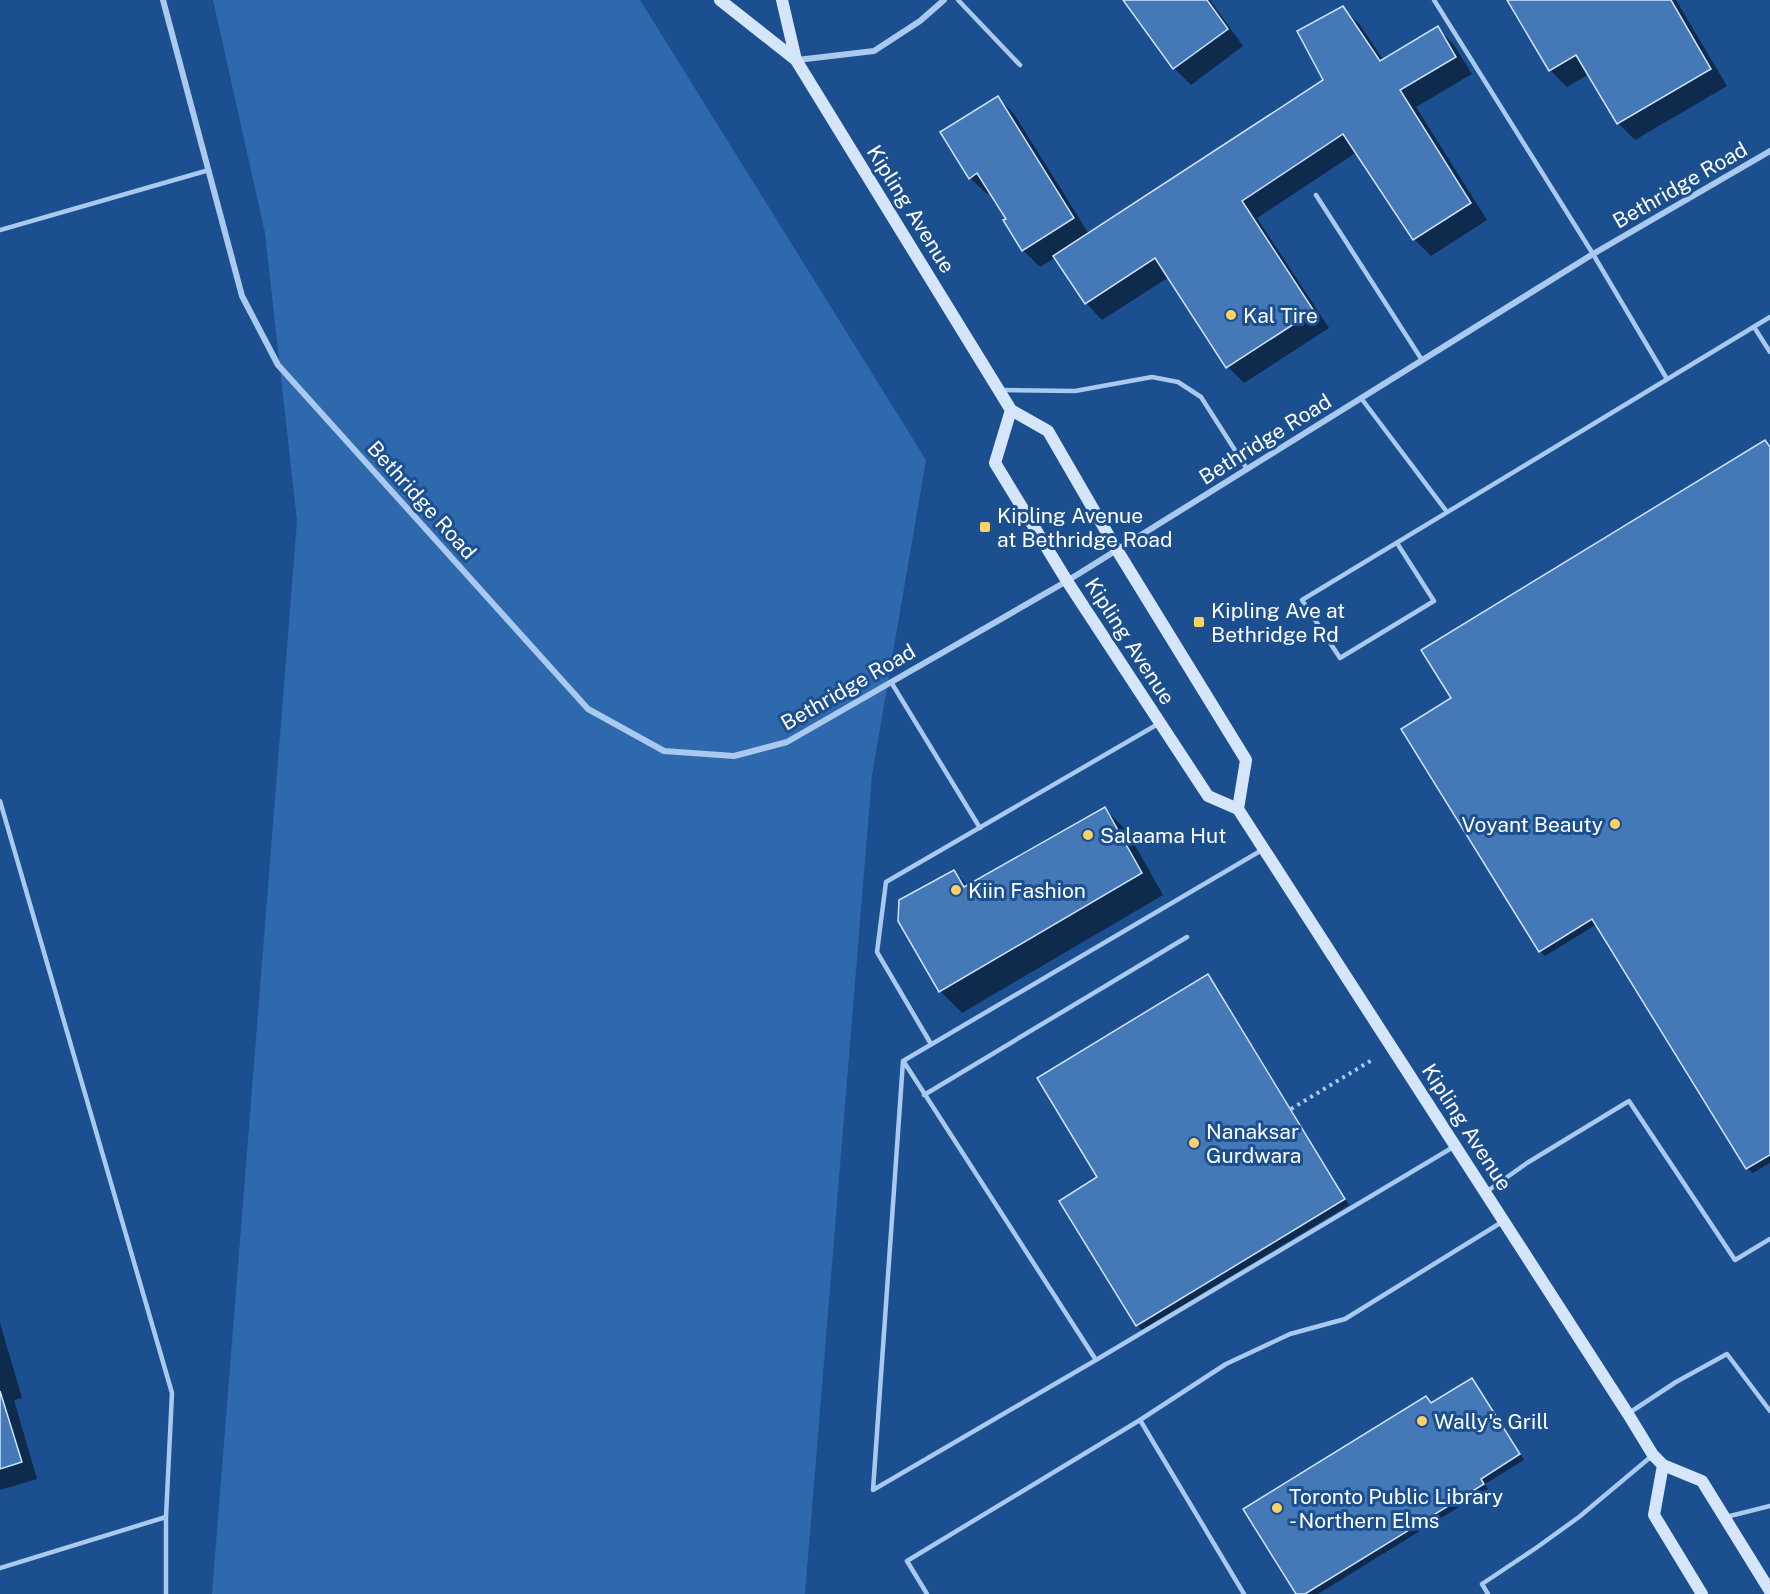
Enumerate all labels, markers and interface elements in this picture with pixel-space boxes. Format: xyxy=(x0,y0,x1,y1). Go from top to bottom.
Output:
street label: Bethridge Road xyxy=(1608,136,1752,234)
street label: Kipling Avenue xyxy=(862,140,960,278)
place label: Kal Tire xyxy=(1243,303,1318,328)
marker: Kal Tire xyxy=(1224,308,1238,322)
street label: Bethridge Road xyxy=(1194,388,1336,490)
street label: Bethridge Road xyxy=(362,436,482,564)
place label: Kipling Avenue at Bethridge Road xyxy=(997,503,1173,552)
marker: Kipling Avenue at Bethridge Road xyxy=(978,520,992,534)
street label: Kipling Avenue xyxy=(1080,573,1180,709)
place label: Kipling Ave at Bethridge Rd xyxy=(1211,598,1345,647)
marker: Kipling Ave at Bethridge Rd xyxy=(1192,615,1206,629)
street label: Bethridge Road xyxy=(776,638,920,736)
place label: Voyant Beauty xyxy=(1461,812,1603,837)
marker: Voyant Beauty xyxy=(1608,817,1622,831)
place label: Salaama Hut xyxy=(1100,823,1226,848)
marker: Salaama Hut xyxy=(1081,828,1095,842)
place label: Kiin Fashion xyxy=(968,878,1086,903)
marker: Kiin Fashion xyxy=(949,883,963,897)
street label: Kipling Avenue xyxy=(1417,1059,1517,1195)
place label: Nanaksar Gurdwara xyxy=(1206,1119,1301,1168)
marker: Nanaksar Gurdwara xyxy=(1187,1136,1201,1150)
place label: Wally's Grill xyxy=(1434,1409,1549,1434)
marker: Wally's Grill xyxy=(1415,1414,1429,1428)
place label: Toronto Public Library - Northern Elms xyxy=(1289,1484,1503,1533)
marker: Toronto Public Library - Northern Elms xyxy=(1270,1501,1284,1515)

